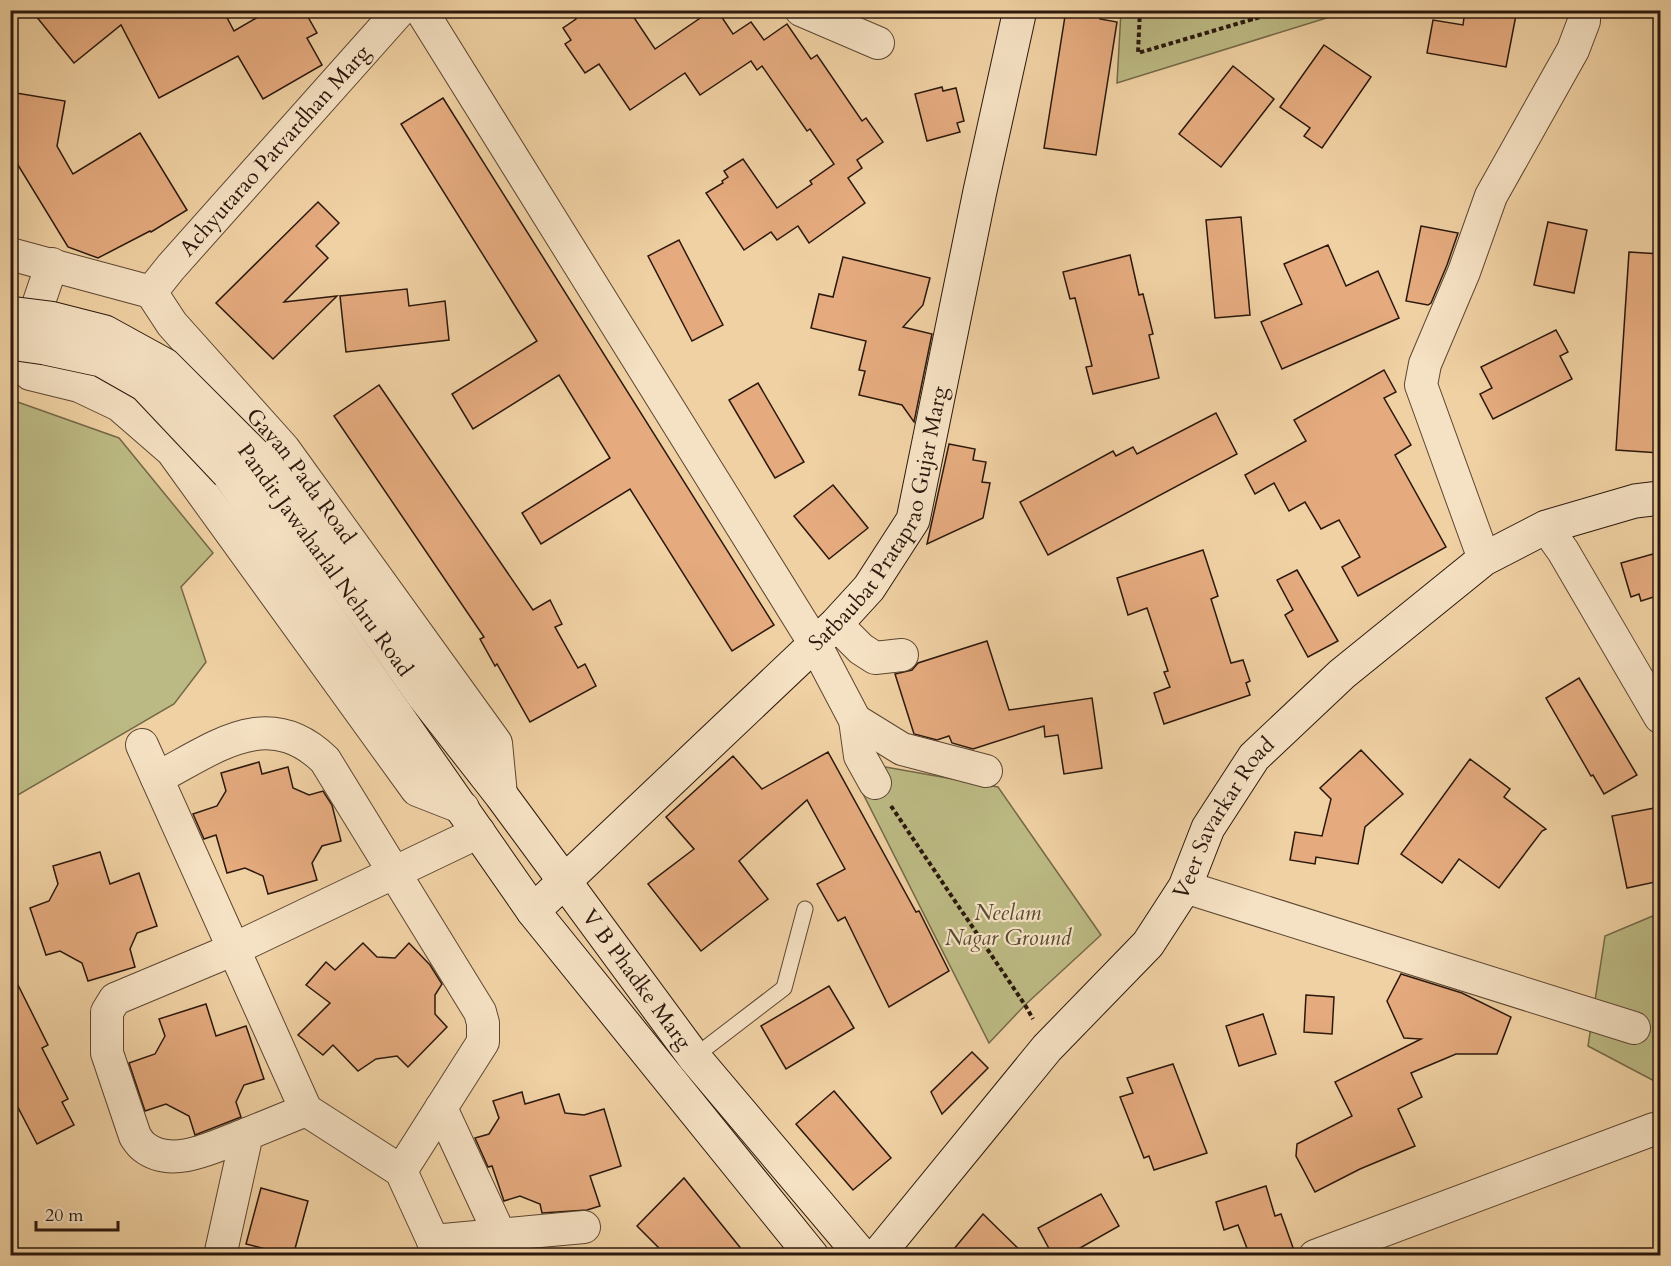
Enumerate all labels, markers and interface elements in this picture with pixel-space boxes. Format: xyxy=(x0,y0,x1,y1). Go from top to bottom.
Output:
street label: Achyutarao Patvardhan Marg xyxy=(172,38,378,263)
street label: Satbaubat Prataprao Gujar Marg xyxy=(802,383,955,657)
street label: Gavan Pada Road xyxy=(239,402,363,550)
street label: Pandit Jawaharlal Nehru Road xyxy=(230,437,420,683)
street label: Veer Savarkar Road xyxy=(1166,730,1281,905)
park label: Neelam Nagar Ground xyxy=(945,898,1072,953)
street label: V B Phadke Marg xyxy=(575,903,699,1056)
scale bar xyxy=(36,1194,118,1232)
text: 20 m xyxy=(45,1203,84,1228)

